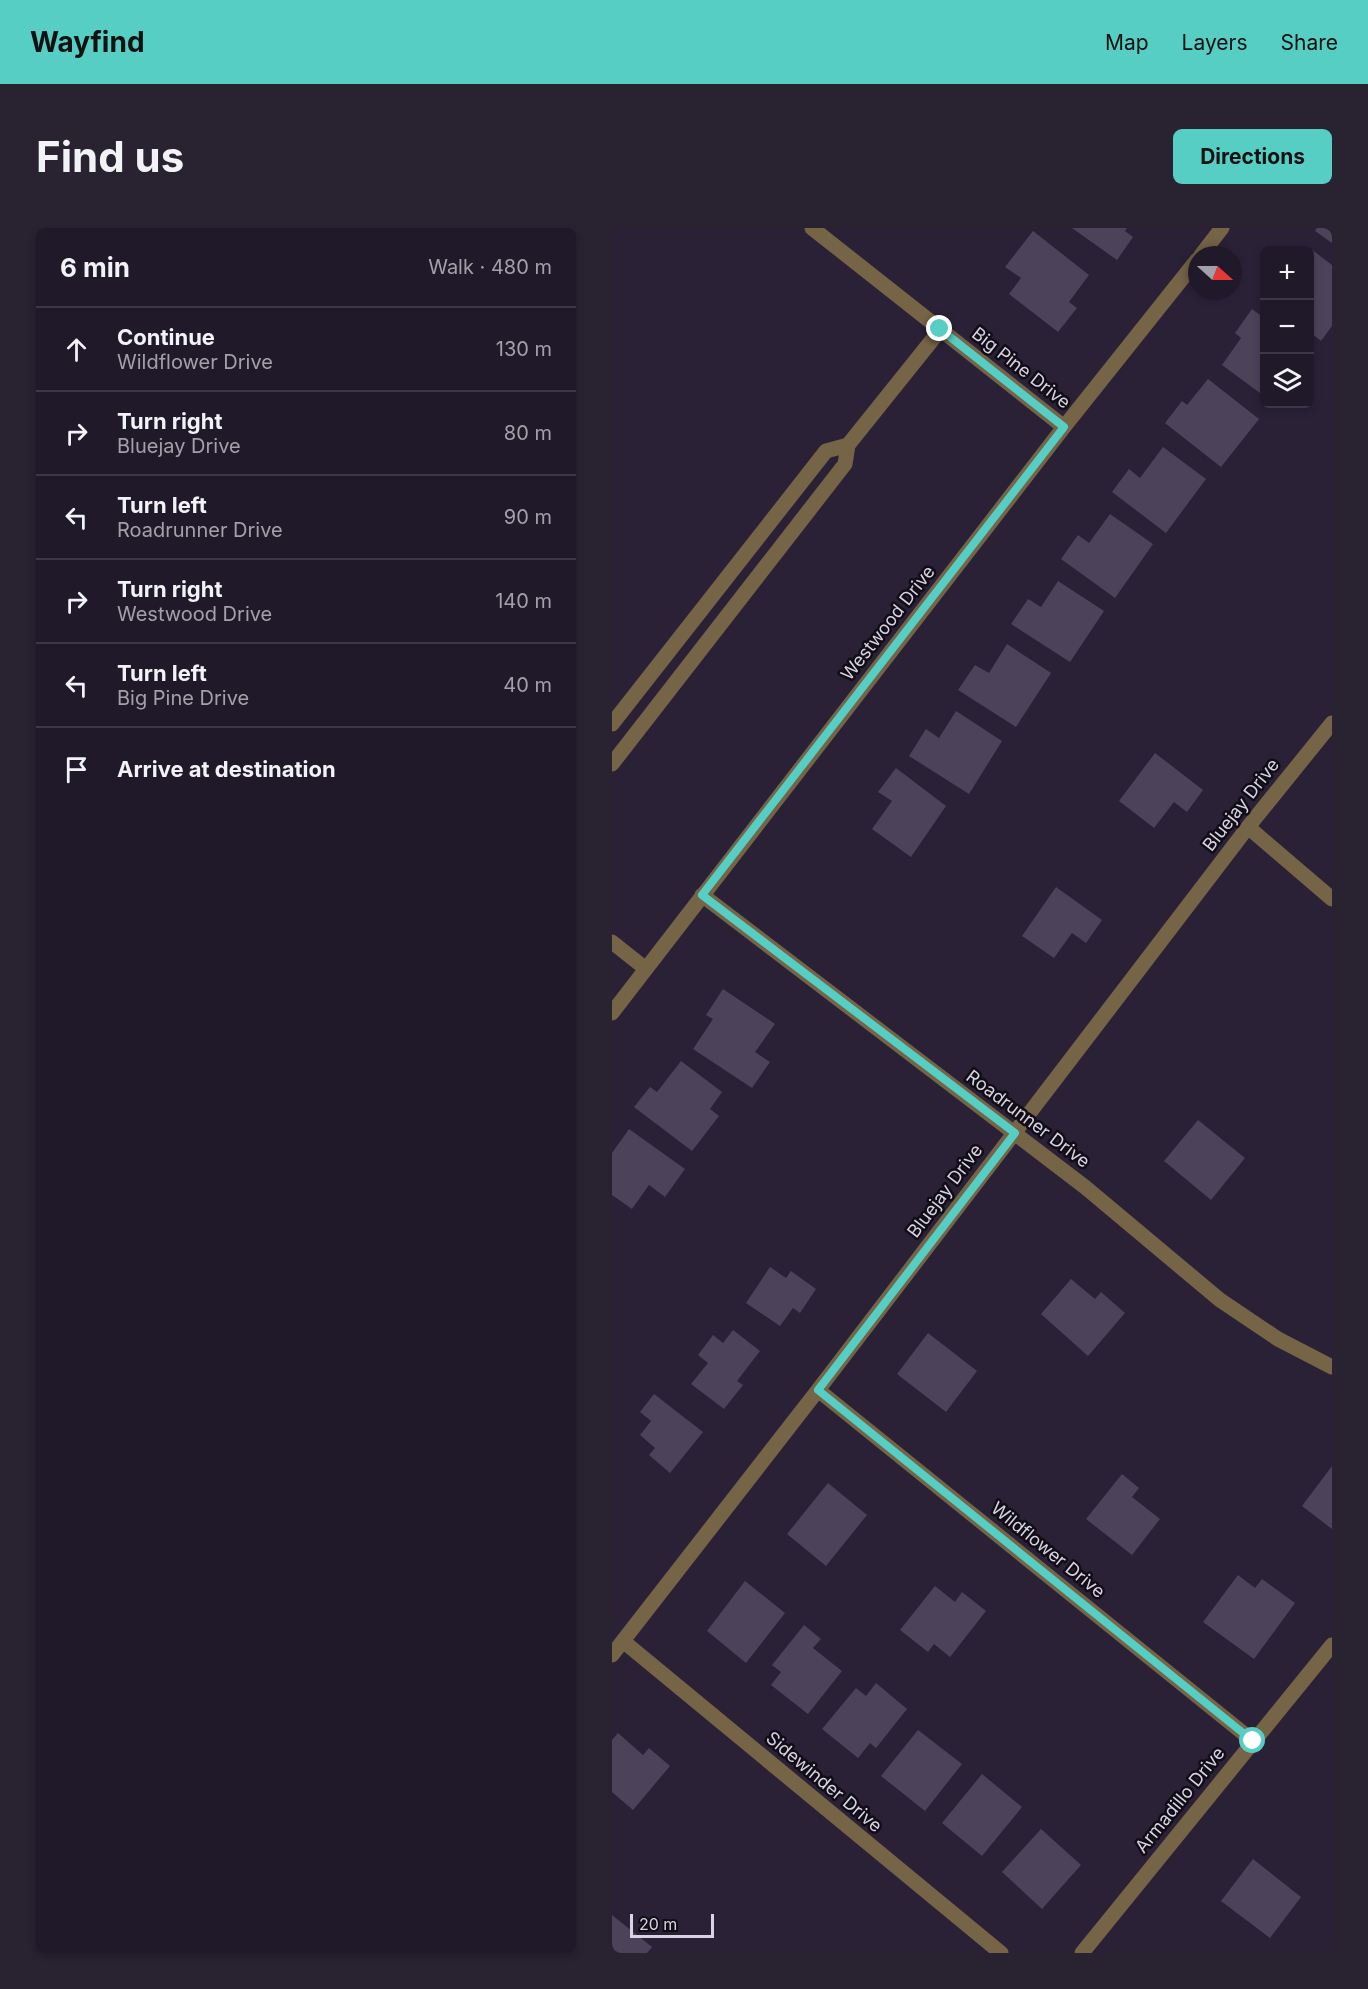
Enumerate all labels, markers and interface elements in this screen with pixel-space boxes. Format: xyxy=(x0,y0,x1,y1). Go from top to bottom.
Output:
text: Wayfind xyxy=(30,25,145,59)
text: Map xyxy=(1105,30,1149,55)
text: Layers xyxy=(1182,30,1248,55)
text: Share xyxy=(1281,30,1338,55)
button: Directions xyxy=(1173,129,1332,184)
text: Find us xyxy=(36,131,184,182)
north arrow xyxy=(1188,246,1242,300)
map controls xyxy=(1260,246,1314,408)
button: + xyxy=(1260,246,1314,300)
text: 6 min xyxy=(60,252,130,283)
text: Walk · 480 m xyxy=(428,255,552,279)
button: − xyxy=(1260,300,1314,354)
route end xyxy=(926,315,952,341)
street label: Big Pine Drive xyxy=(968,323,1075,412)
text: Continue xyxy=(117,324,215,350)
icon: ahead xyxy=(60,333,93,366)
text: 130 m xyxy=(496,337,552,361)
text: Wildflower Drive xyxy=(117,350,273,374)
button: layers xyxy=(1260,354,1314,408)
text: Turn right xyxy=(117,408,223,434)
icon: right xyxy=(60,417,93,450)
text: 80 m xyxy=(504,421,552,445)
text: Bluejay Drive xyxy=(117,434,241,458)
text: Turn left xyxy=(117,492,207,518)
icon: left xyxy=(60,501,93,534)
text: 90 m xyxy=(504,505,552,529)
text: Roadrunner Drive xyxy=(117,518,283,542)
street label: Westwood Drive xyxy=(836,561,939,684)
text: Turn right xyxy=(117,576,223,602)
icon: right xyxy=(60,585,93,618)
text: 140 m xyxy=(495,589,552,613)
text: Westwood Drive xyxy=(117,602,272,626)
text: Turn left xyxy=(117,660,207,686)
icon: left xyxy=(60,669,93,702)
text: 40 m xyxy=(503,673,552,697)
text: Big Pine Drive xyxy=(117,686,249,710)
icon: arrive xyxy=(60,753,93,786)
street label: Bluejay Drive xyxy=(1198,754,1283,855)
text: Arrive at destination xyxy=(117,756,336,782)
street label: Roadrunner Drive xyxy=(962,1065,1094,1172)
street label: Bluejay Drive xyxy=(903,1140,986,1241)
street label: Wildflower Drive xyxy=(987,1497,1109,1602)
street label: Sidewinder Drive xyxy=(762,1727,887,1836)
route start xyxy=(1239,1727,1265,1753)
street label: Armadillo Drive xyxy=(1131,1743,1229,1857)
scale bar xyxy=(630,1911,714,1938)
text: 20 m xyxy=(639,1914,677,1934)

